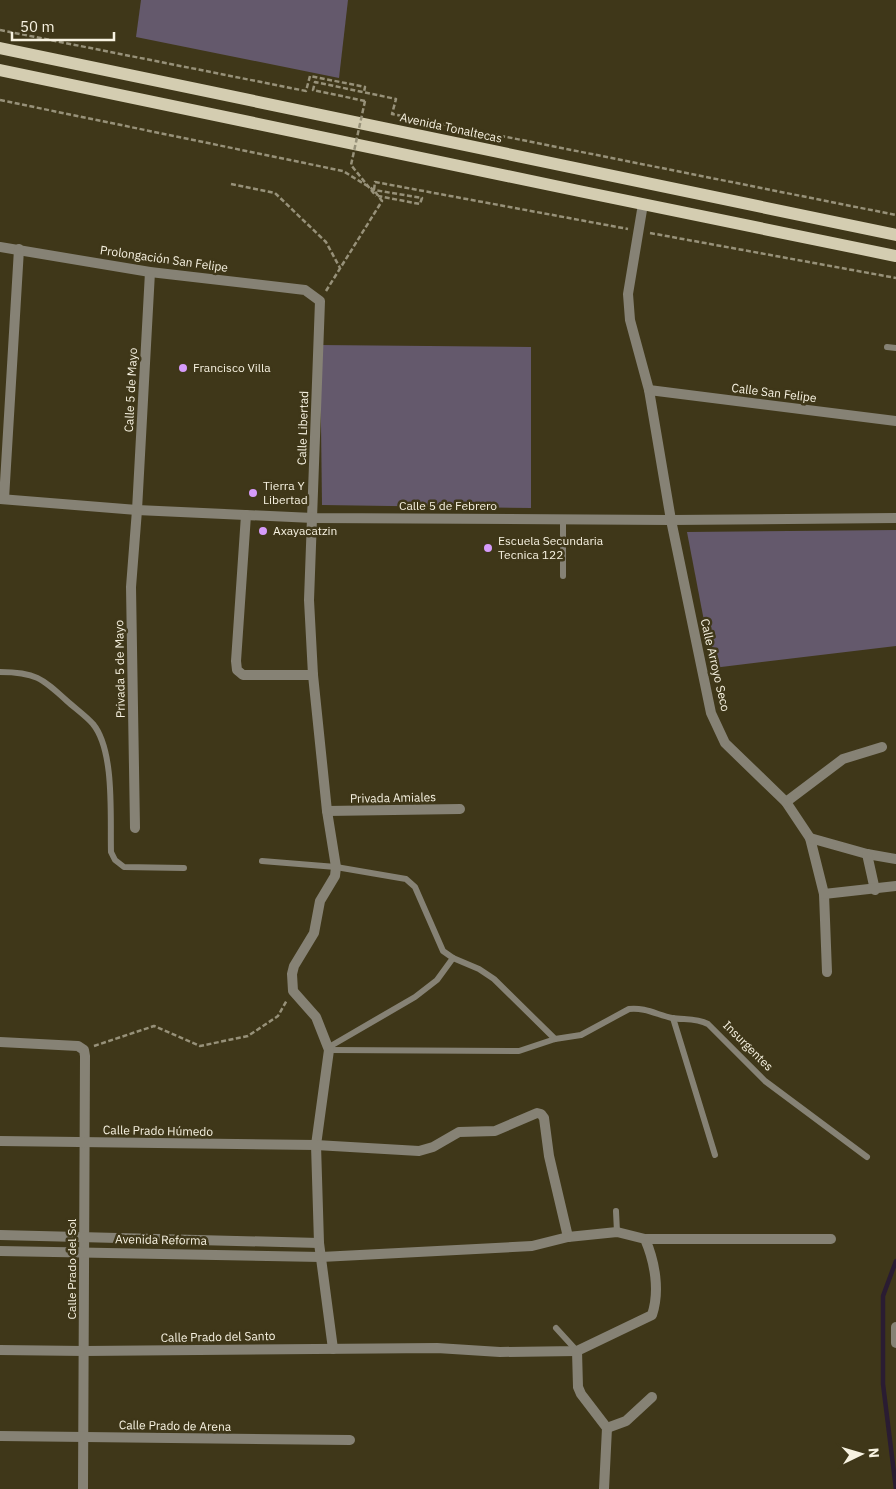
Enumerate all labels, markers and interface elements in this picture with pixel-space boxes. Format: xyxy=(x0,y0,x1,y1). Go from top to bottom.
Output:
scale bar xyxy=(12,10,115,42)
text: 50 m xyxy=(20,17,55,36)
street label: Avenida Tonaltecas xyxy=(399,109,504,146)
street label: Prolongación San Felipe xyxy=(99,242,229,275)
street label: Calle 5 de Mayo xyxy=(121,347,140,433)
place label: Francisco Villa xyxy=(193,360,271,375)
marker: Francisco Villa xyxy=(177,362,189,374)
street label: Calle San Felipe xyxy=(731,380,818,405)
street label: Calle Libertad xyxy=(294,391,311,465)
place label: Tierra Y Libertad xyxy=(263,478,308,507)
marker: Tierra Y Libertad xyxy=(247,487,259,499)
street label: Calle 5 de Febrero xyxy=(399,498,497,513)
place label: Axayacatzin xyxy=(273,523,337,538)
marker: Axayacatzin xyxy=(257,525,269,537)
place label: Escuela Secundaria Tecnica 122 xyxy=(498,533,604,562)
marker: Escuela Secundaria Tecnica 122 xyxy=(482,542,494,554)
street label: Calle Arroyo Seco xyxy=(698,617,733,713)
street label: Privada 5 de Mayo xyxy=(111,620,128,718)
street label: Privada Amiales xyxy=(350,789,436,806)
street label: Insurgentes xyxy=(720,1017,777,1074)
street label: Calle Prado Húmedo xyxy=(103,1122,214,1139)
street label: Calle Prado del Sol xyxy=(64,1219,79,1319)
street label: Avenida Reforma xyxy=(115,1231,208,1248)
street label: Calle Prado del Santo xyxy=(160,1328,276,1345)
street label: Calle Prado de Arena xyxy=(119,1417,232,1434)
north arrow xyxy=(836,1429,886,1479)
text: N xyxy=(865,1447,883,1459)

